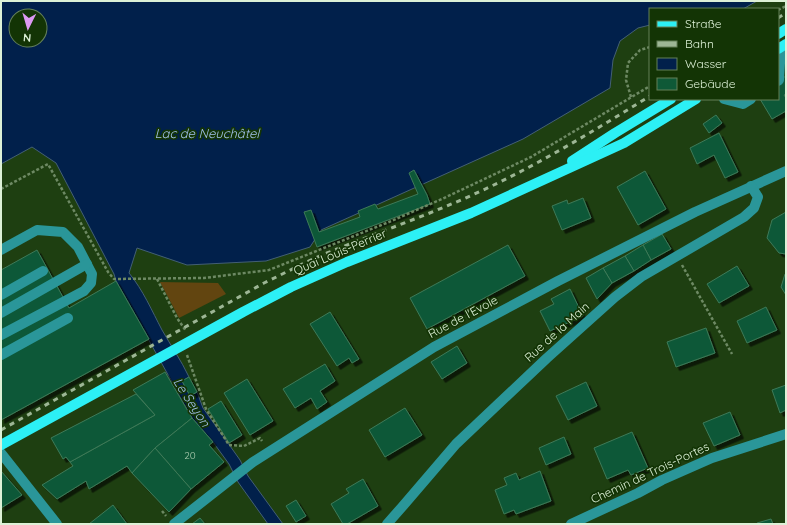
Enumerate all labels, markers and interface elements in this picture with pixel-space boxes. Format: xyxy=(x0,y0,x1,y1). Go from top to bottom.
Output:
north arrow xyxy=(8,8,48,48)
legend xyxy=(649,8,779,100)
text: Straße xyxy=(685,16,722,31)
text: N xyxy=(22,31,32,45)
text: Bahn xyxy=(685,36,714,51)
text: Wasser xyxy=(685,56,727,71)
text: Gebäude xyxy=(685,76,736,91)
water label: Lac de Neuchâtel xyxy=(155,125,261,141)
street label: Quai Louis-Perrier xyxy=(291,225,389,278)
street label: Rue de l'Evole xyxy=(425,292,500,341)
street label: Rue de la Main xyxy=(521,299,592,365)
water label: Le Seyon xyxy=(170,375,214,430)
street label: Chemin de Trois-Portes xyxy=(588,438,712,507)
house number: 20 xyxy=(184,449,196,462)

